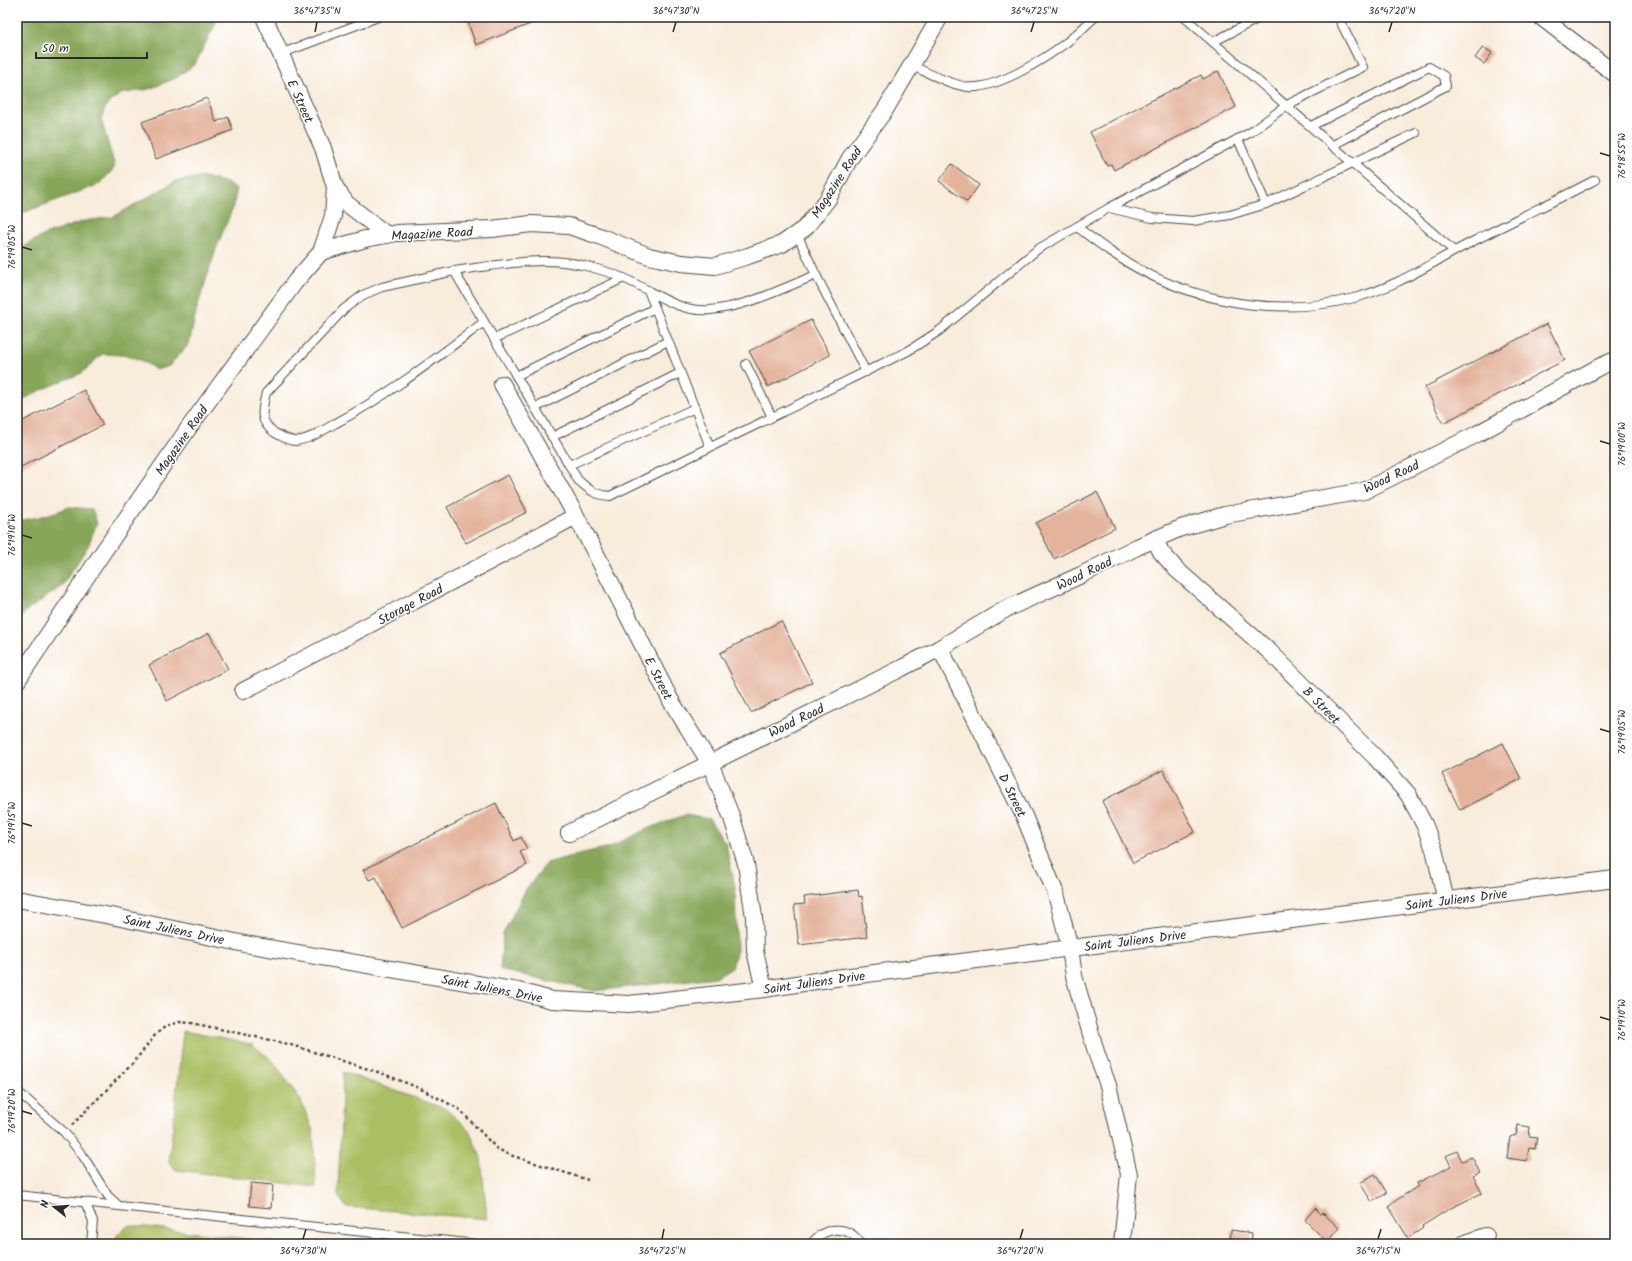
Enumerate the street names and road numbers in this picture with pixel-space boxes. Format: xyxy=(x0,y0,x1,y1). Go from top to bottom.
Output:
street label: E Street xyxy=(281,76,319,128)
street label: Magazine Road xyxy=(806,142,869,223)
street label: Magazine Road xyxy=(391,222,474,247)
street label: Magazine Road xyxy=(150,401,214,480)
street label: Wood Road xyxy=(1360,455,1424,499)
street label: Wood Road xyxy=(1053,552,1117,597)
street label: Storage Road xyxy=(374,579,448,631)
street label: E Street xyxy=(638,654,678,705)
street label: B Street xyxy=(1297,682,1345,731)
street label: Wood Road xyxy=(765,699,829,744)
street label: D Street xyxy=(992,770,1032,822)
street label: Saint Juliens Drive xyxy=(1404,884,1508,917)
street label: Saint Juliens Drive xyxy=(121,910,226,951)
street label: Saint Juliens Drive xyxy=(1083,925,1187,958)
street label: Saint Juliens Drive xyxy=(762,966,867,1001)
street label: Saint Juliens Drive xyxy=(439,969,544,1010)

